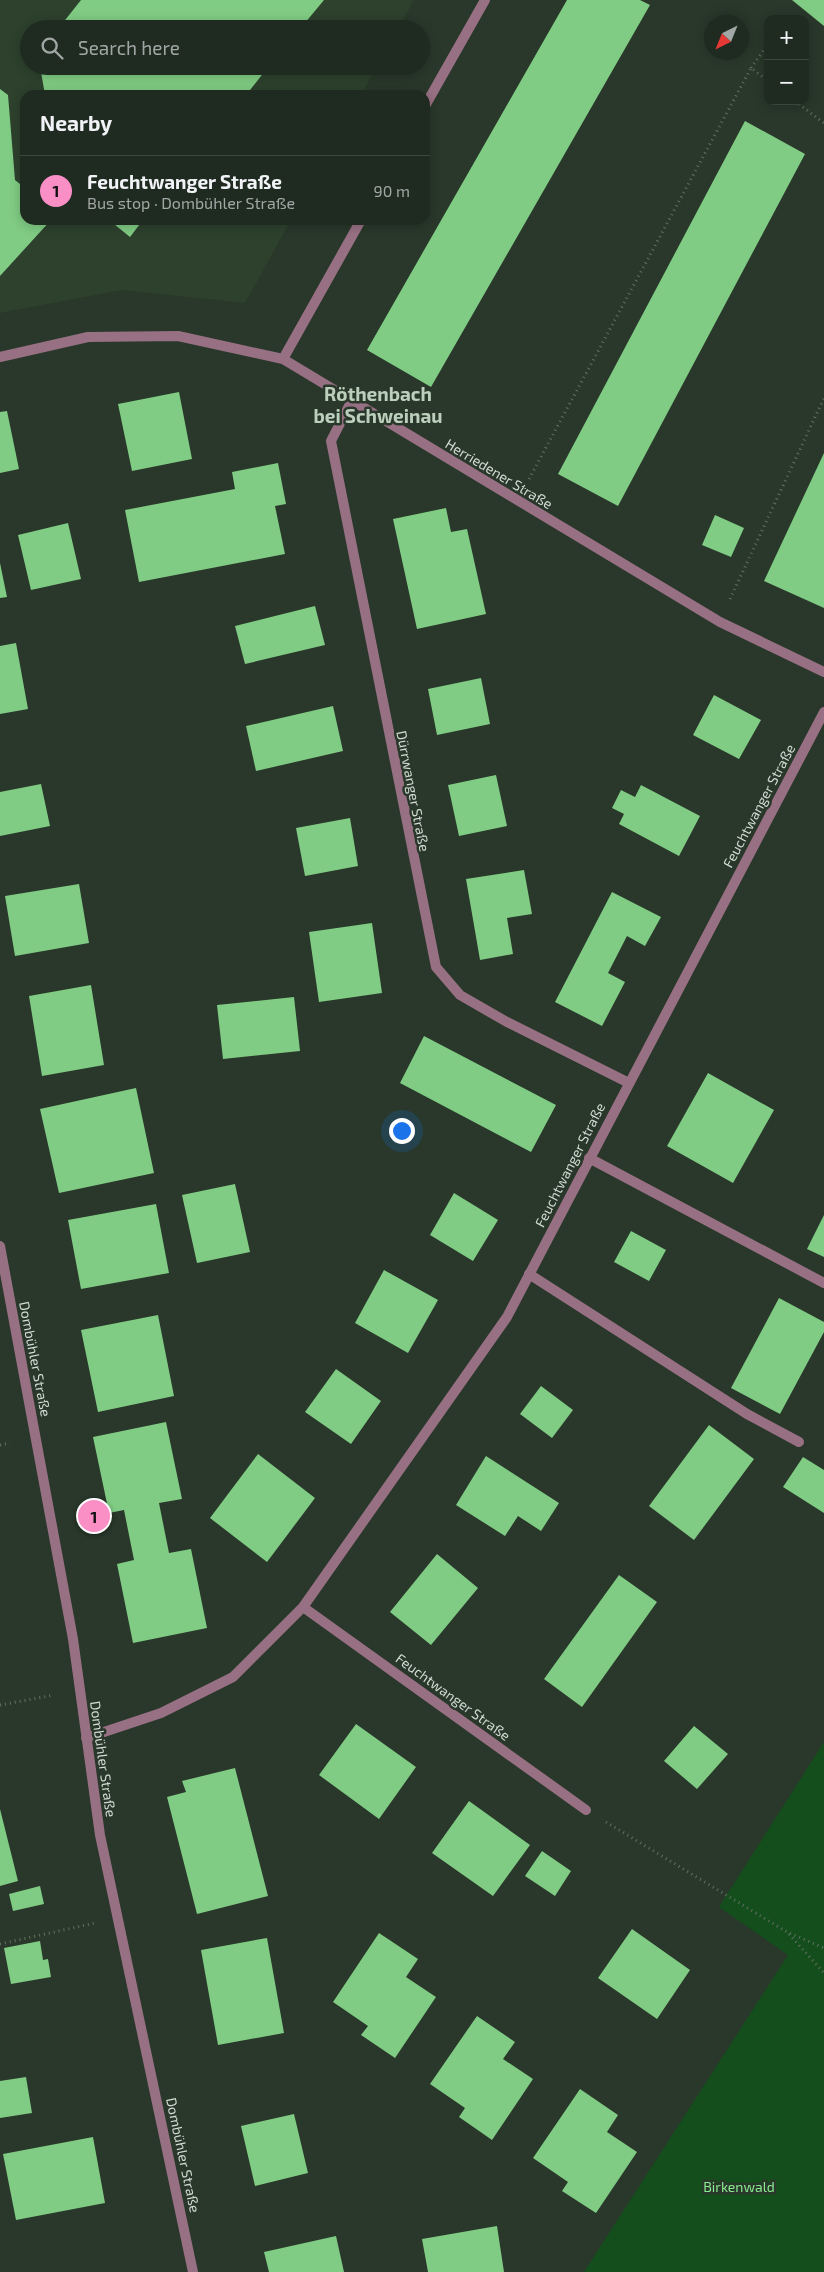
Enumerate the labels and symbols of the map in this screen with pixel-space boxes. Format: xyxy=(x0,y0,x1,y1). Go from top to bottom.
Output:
north arrow xyxy=(704,15,749,60)
district label: Röthenbach bei Schweinau xyxy=(313,382,443,427)
street label: Herriedener Straße xyxy=(443,435,556,512)
street label: Dürrwanger Straße xyxy=(393,729,434,853)
street label: Feuchtwanger Straße xyxy=(719,741,798,870)
street label: Feuchtwanger Straße xyxy=(531,1100,608,1230)
your location xyxy=(389,1118,415,1144)
street label: Dombühler Straße xyxy=(16,1300,55,1418)
pin: 1 xyxy=(78,1497,110,1535)
street label: Feuchtwanger Straße xyxy=(393,1649,514,1744)
street label: Dombühler Straße xyxy=(87,1700,120,1818)
street label: Dombühler Straße xyxy=(163,2096,204,2214)
park label: Birkenwald xyxy=(703,2178,775,2195)

